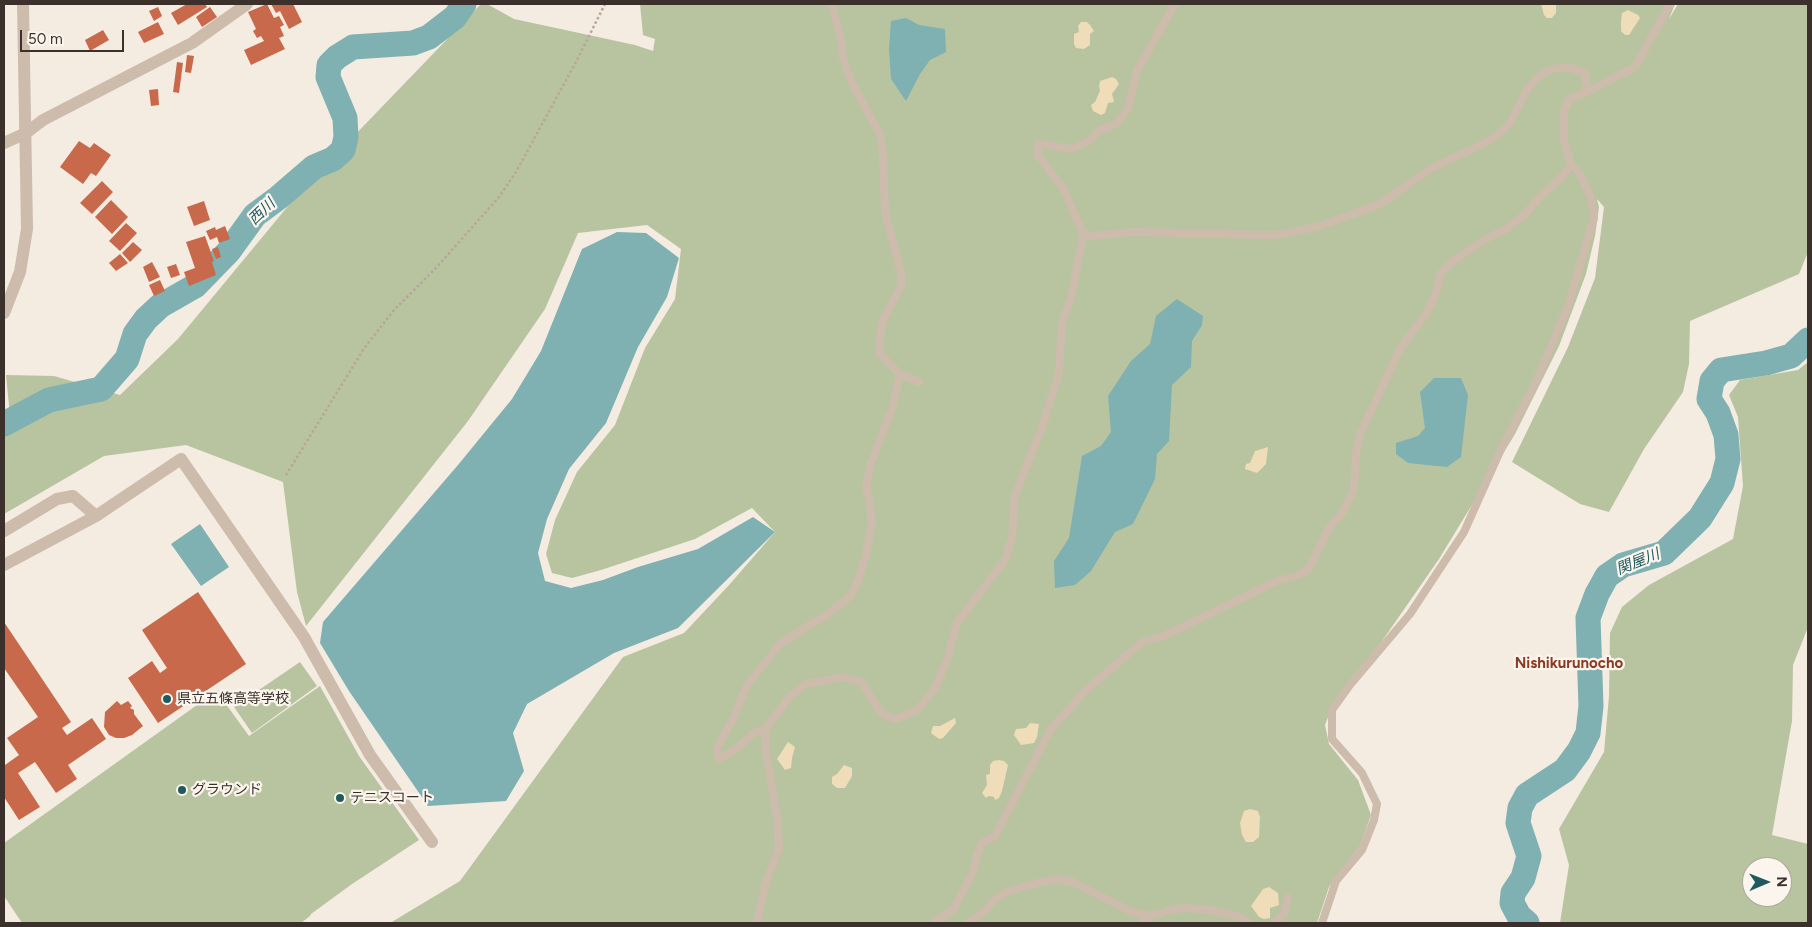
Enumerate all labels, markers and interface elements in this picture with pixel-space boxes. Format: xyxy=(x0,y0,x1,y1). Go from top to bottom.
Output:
scale bar xyxy=(22,20,126,52)
text: 50 m xyxy=(28,30,63,48)
water label: 西川 xyxy=(245,195,279,229)
water label: 関屋川 xyxy=(1614,545,1662,579)
district label: Nishikurunocho xyxy=(1515,655,1623,673)
place label: 県立五條高等学校 xyxy=(177,691,289,707)
marker: 県立五條高等学校 xyxy=(161,693,173,705)
place label: グラウンド xyxy=(192,782,262,798)
marker: グラウンド xyxy=(176,784,188,796)
place label: テニスコート xyxy=(350,790,434,806)
marker: テニスコート xyxy=(334,792,346,804)
north arrow xyxy=(1742,857,1792,907)
text: N xyxy=(1773,876,1790,887)

